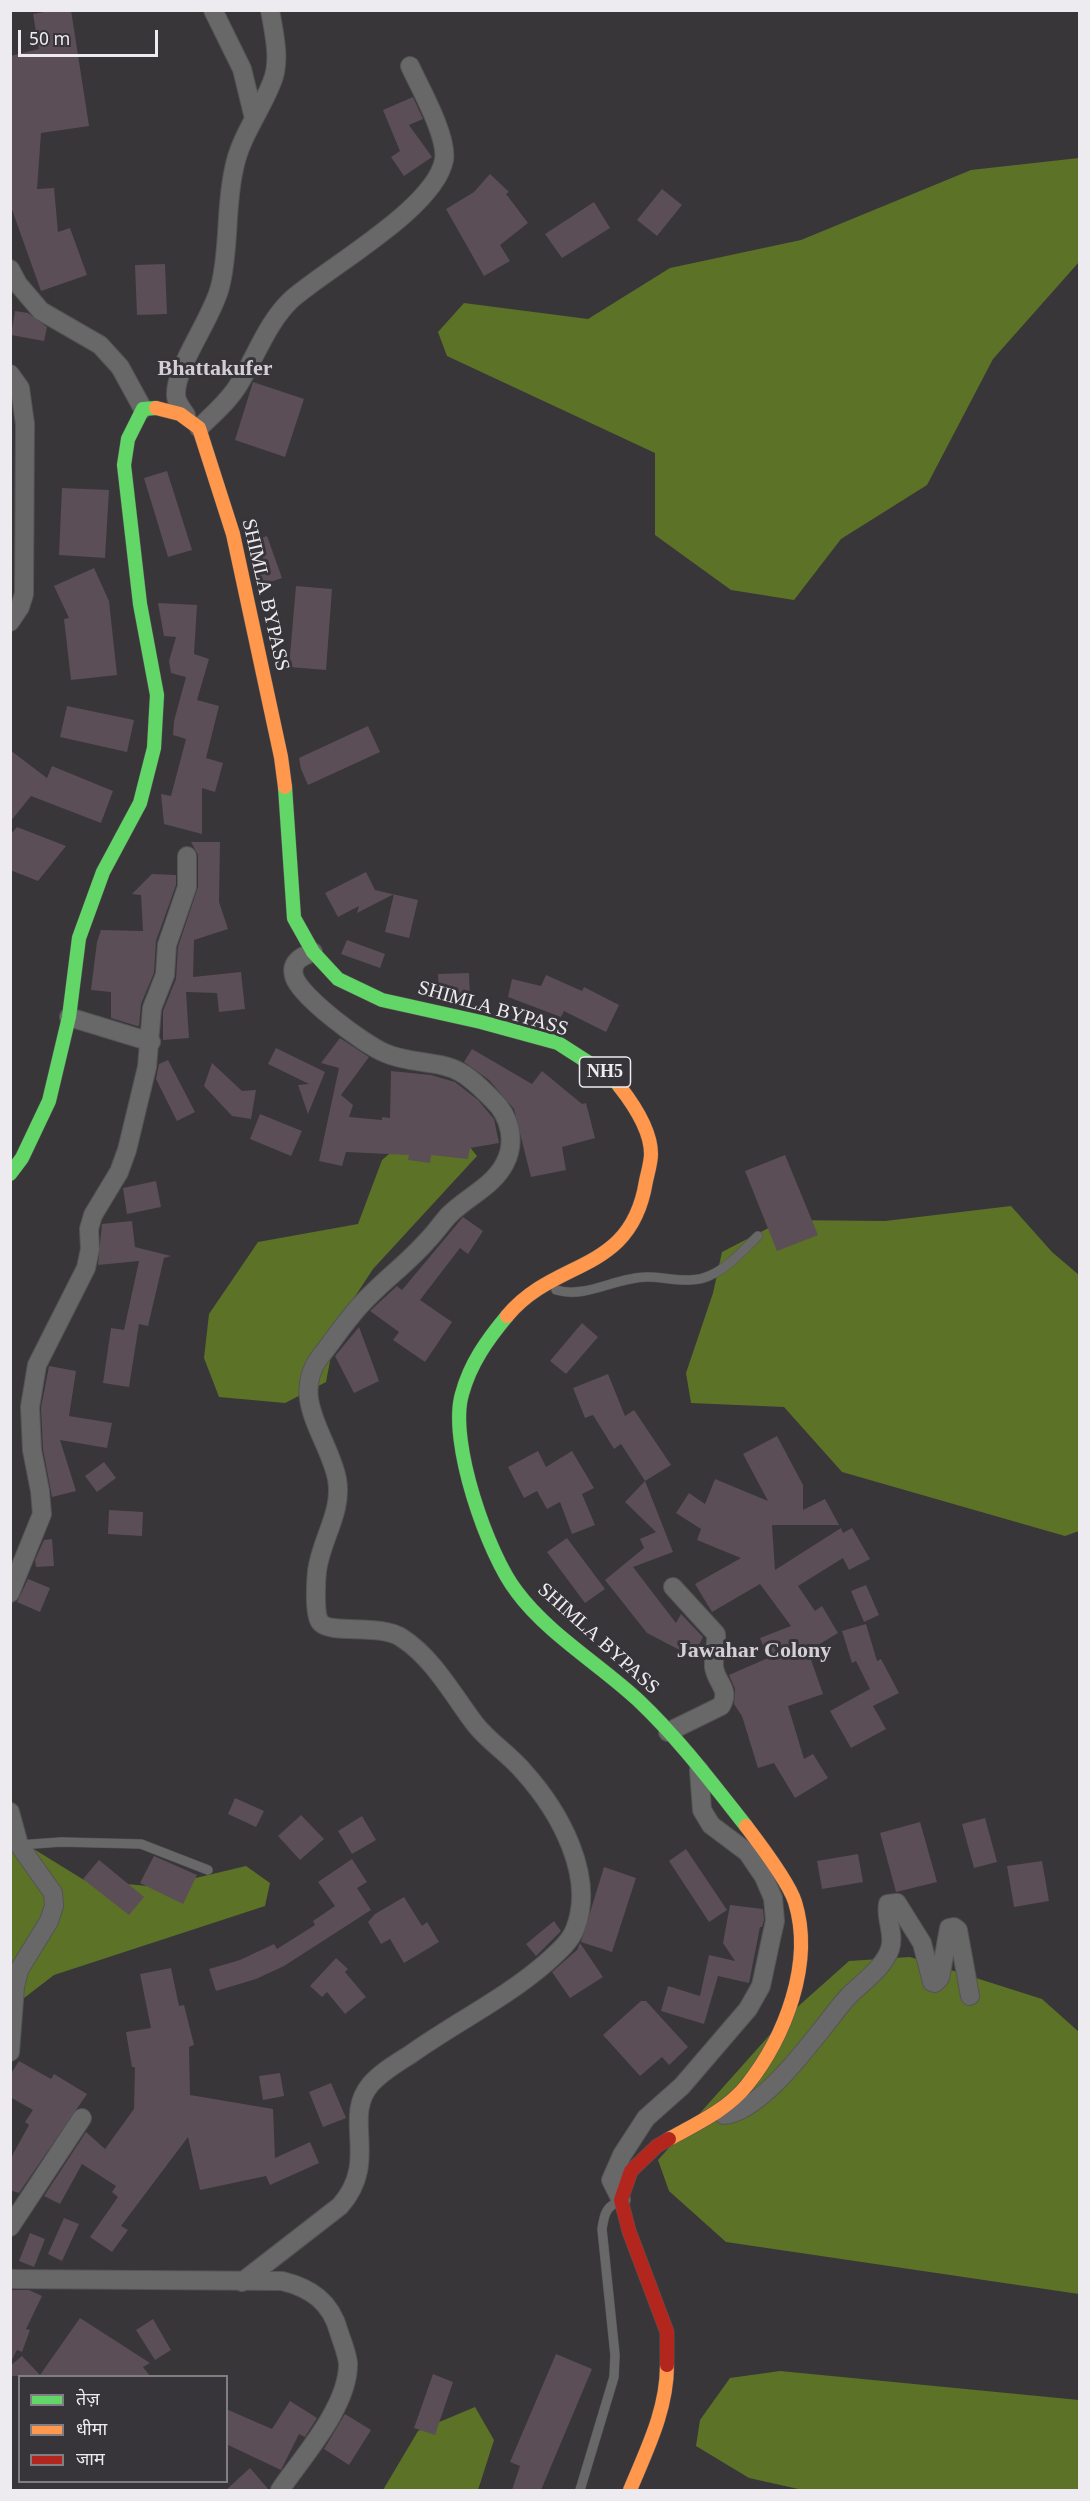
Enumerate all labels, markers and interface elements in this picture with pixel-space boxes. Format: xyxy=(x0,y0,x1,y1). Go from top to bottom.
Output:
scale bar xyxy=(21,18,160,56)
text: 50 m xyxy=(29,29,70,52)
district label: Bhattakufer xyxy=(149,356,281,382)
street label: SHIMLA BYPASS xyxy=(237,520,293,670)
street label: SHIMLA BYPASS xyxy=(418,977,568,1041)
road number: NH5 xyxy=(580,1057,630,1087)
street label: SHIMLA BYPASS xyxy=(534,1580,662,1698)
district label: Jawahar Colony xyxy=(669,1638,839,1664)
legend xyxy=(18,2375,228,2483)
text: तेज़ xyxy=(76,2389,100,2412)
text: धीमा xyxy=(76,2419,107,2442)
text: जाम xyxy=(76,2449,105,2472)

